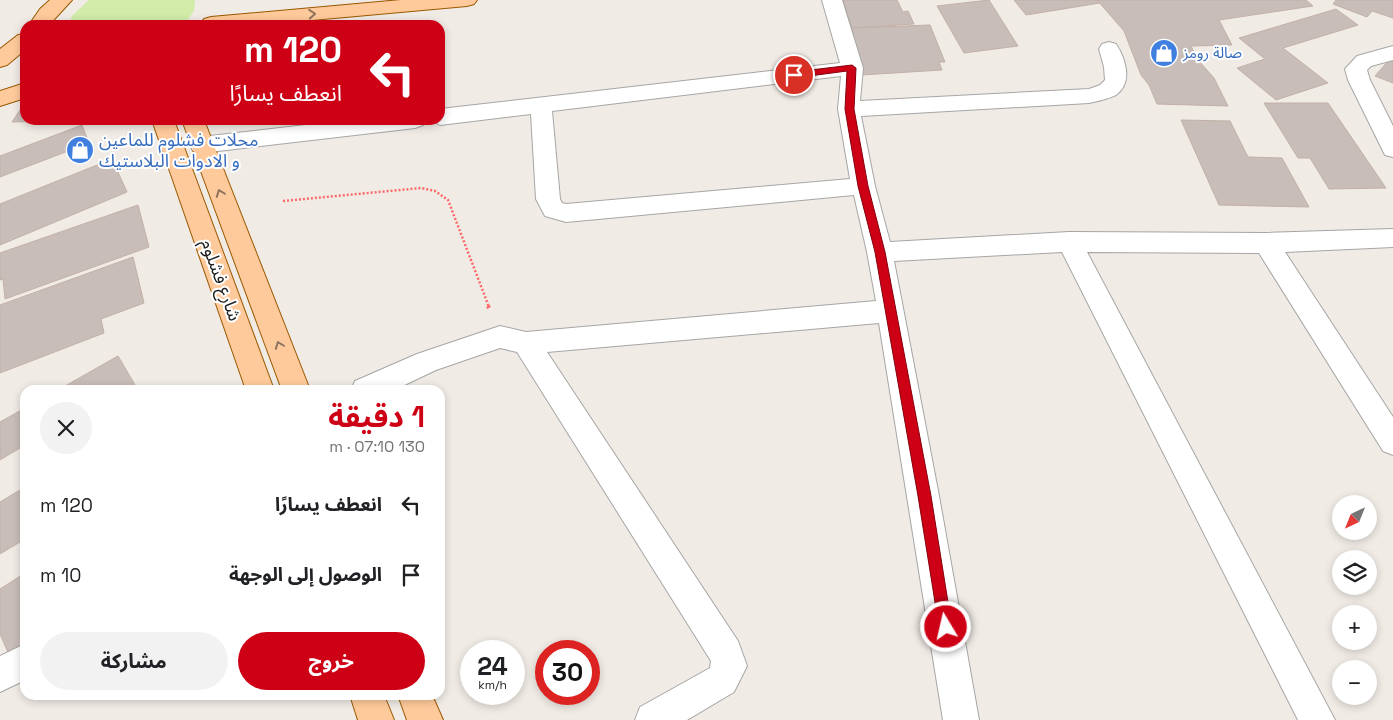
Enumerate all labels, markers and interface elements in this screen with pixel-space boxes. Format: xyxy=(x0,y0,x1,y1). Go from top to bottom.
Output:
one-way arrow xyxy=(308,8,316,19)
text: 120 m xyxy=(244,28,342,72)
shop icon: صالة رومز xyxy=(1149,38,1179,68)
icon: left xyxy=(360,40,425,105)
place label: صالة رومز xyxy=(1182,43,1242,62)
pin xyxy=(773,54,815,96)
icon: arrive xyxy=(780,61,808,89)
text: انعطف يسارًا xyxy=(230,79,342,107)
place label: محلات فشلوم للماعين و الادوات البلاستيك xyxy=(99,128,258,172)
shop icon: محلات فشلوم للماعين و الادوات البلاستيك xyxy=(65,135,95,165)
one-way arrow xyxy=(216,189,226,198)
street label: شارع فشلوم xyxy=(193,236,247,325)
one-way arrow xyxy=(274,341,284,349)
text: 1 دقيقة xyxy=(328,397,425,436)
button: close xyxy=(40,402,92,454)
text: 130 m · 07:10 xyxy=(329,436,425,457)
icon: left xyxy=(397,491,425,519)
text: انعطف يسارًا xyxy=(275,492,382,517)
text: 120 m xyxy=(40,493,93,518)
north arrow xyxy=(1332,495,1378,540)
map controls xyxy=(1332,495,1377,705)
button: layers xyxy=(1332,550,1377,595)
icon: arrive xyxy=(397,561,425,589)
text: الوصول إلى الوجهة xyxy=(229,562,382,587)
text: 10 m xyxy=(40,563,81,588)
position arrow xyxy=(919,600,971,652)
button: + xyxy=(1332,605,1377,650)
button: مشاركة xyxy=(40,632,228,690)
button: خروج xyxy=(238,632,425,690)
speed limit sign: 30 xyxy=(535,640,600,705)
text: 24 xyxy=(477,650,508,682)
button: − xyxy=(1332,660,1377,705)
text: km/h xyxy=(478,677,507,693)

